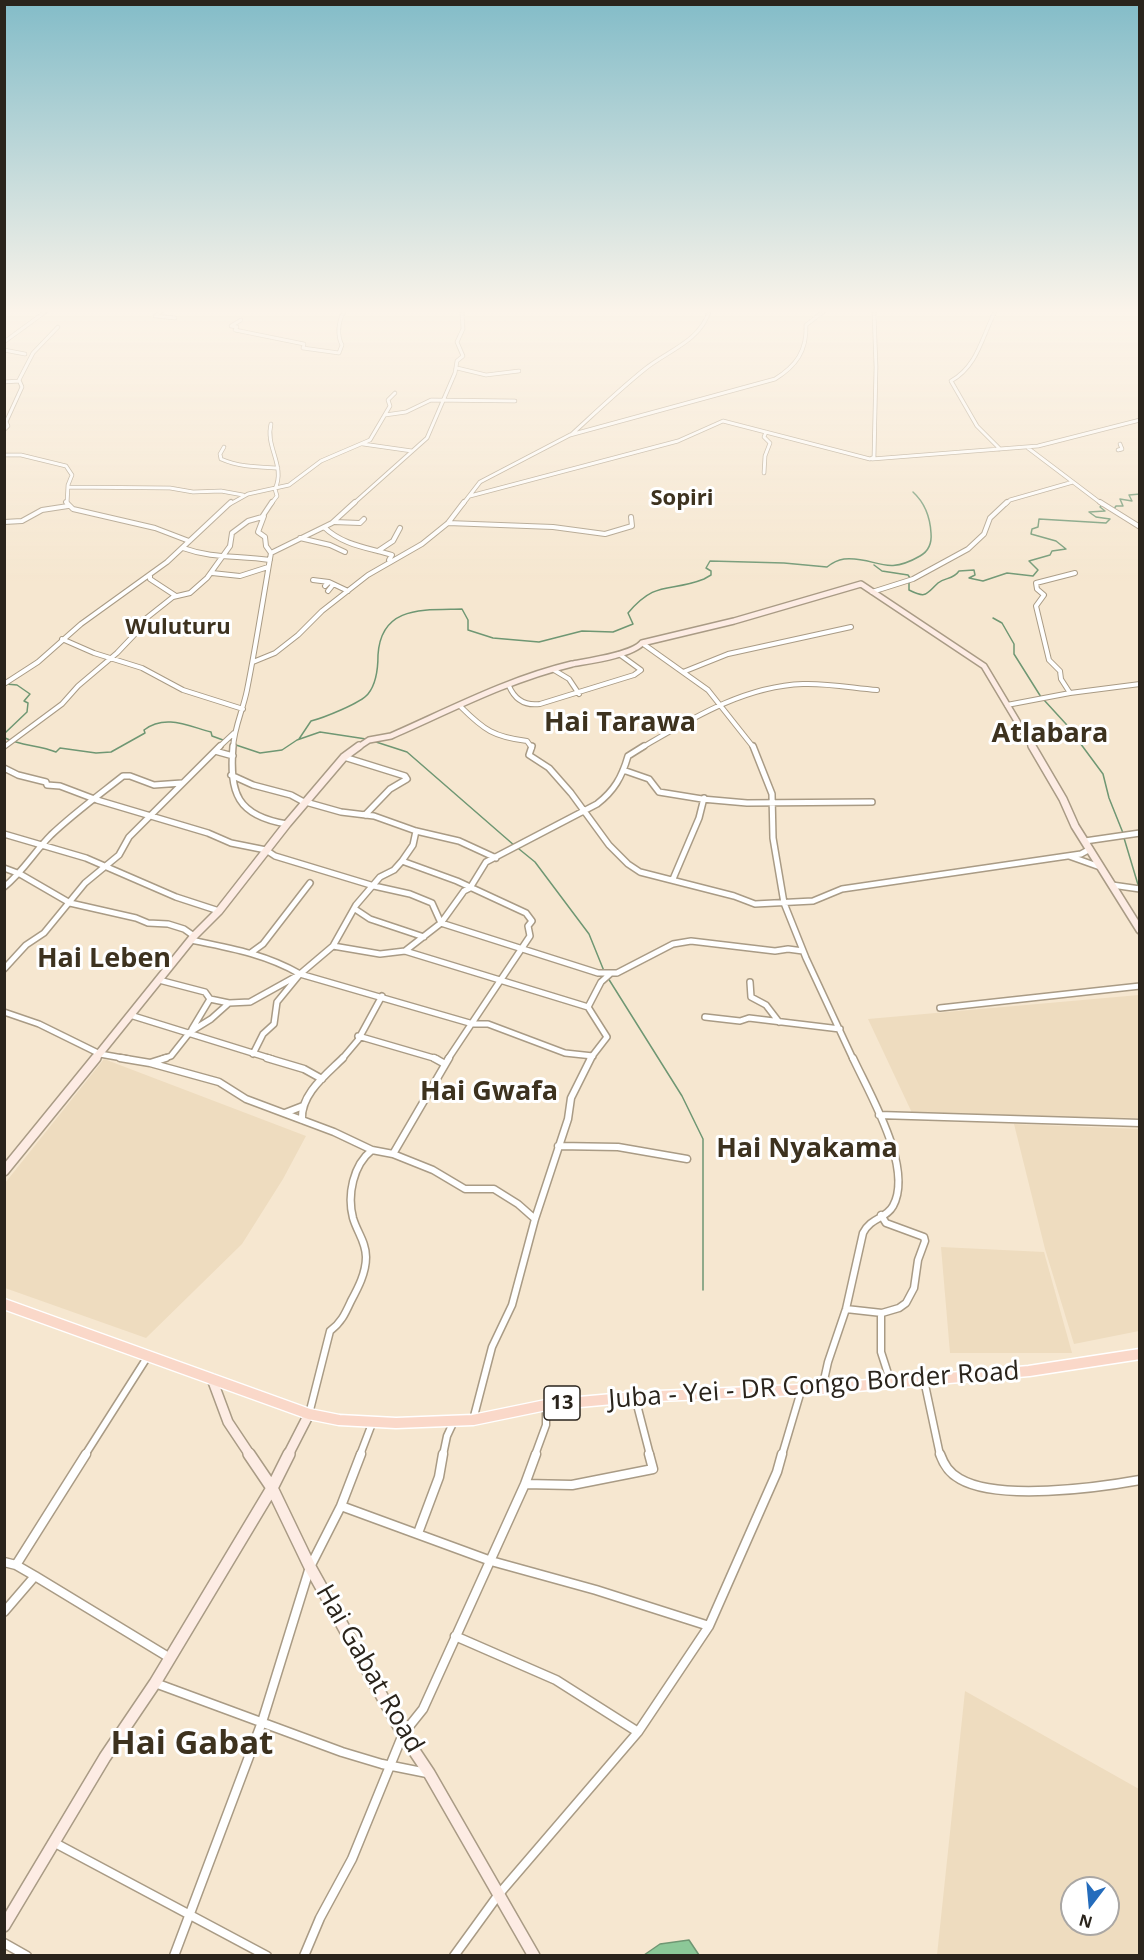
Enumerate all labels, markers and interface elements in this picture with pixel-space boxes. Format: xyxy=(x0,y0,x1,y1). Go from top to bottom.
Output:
district label: Sopiri xyxy=(650,486,714,512)
district label: Wuluturu xyxy=(125,615,231,641)
district label: Hai Tarawa xyxy=(544,707,696,739)
district label: Atlabara xyxy=(992,718,1108,750)
district label: Hai Leben xyxy=(37,943,171,975)
district label: Hai Gwafa xyxy=(420,1076,558,1108)
district label: Hai Nyakama xyxy=(716,1133,898,1165)
street label: Juba - Yei - DR Congo Border Road xyxy=(607,1356,1021,1416)
road number: 13 xyxy=(544,1386,580,1420)
street label: Hai Gabat Road xyxy=(308,1579,430,1759)
district label: Hai Gabat xyxy=(111,1725,273,1765)
north arrow xyxy=(1060,1876,1120,1936)
text: N xyxy=(1076,1909,1095,1934)

